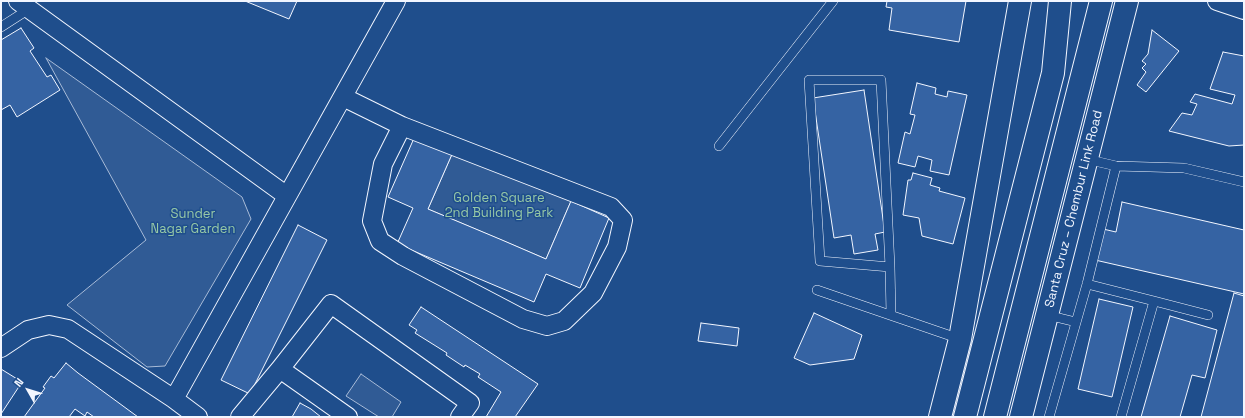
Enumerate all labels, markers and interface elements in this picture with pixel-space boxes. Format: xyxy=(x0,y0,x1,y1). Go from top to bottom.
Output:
street label: Santa Cruz – Chembur Link Road xyxy=(1042,109,1106,309)
park label: Golden Square 2nd Building Park xyxy=(445,190,553,221)
park label: Sunder Nagar Garden xyxy=(151,206,235,237)
north arrow xyxy=(8,370,48,410)
text: N xyxy=(11,375,26,390)

